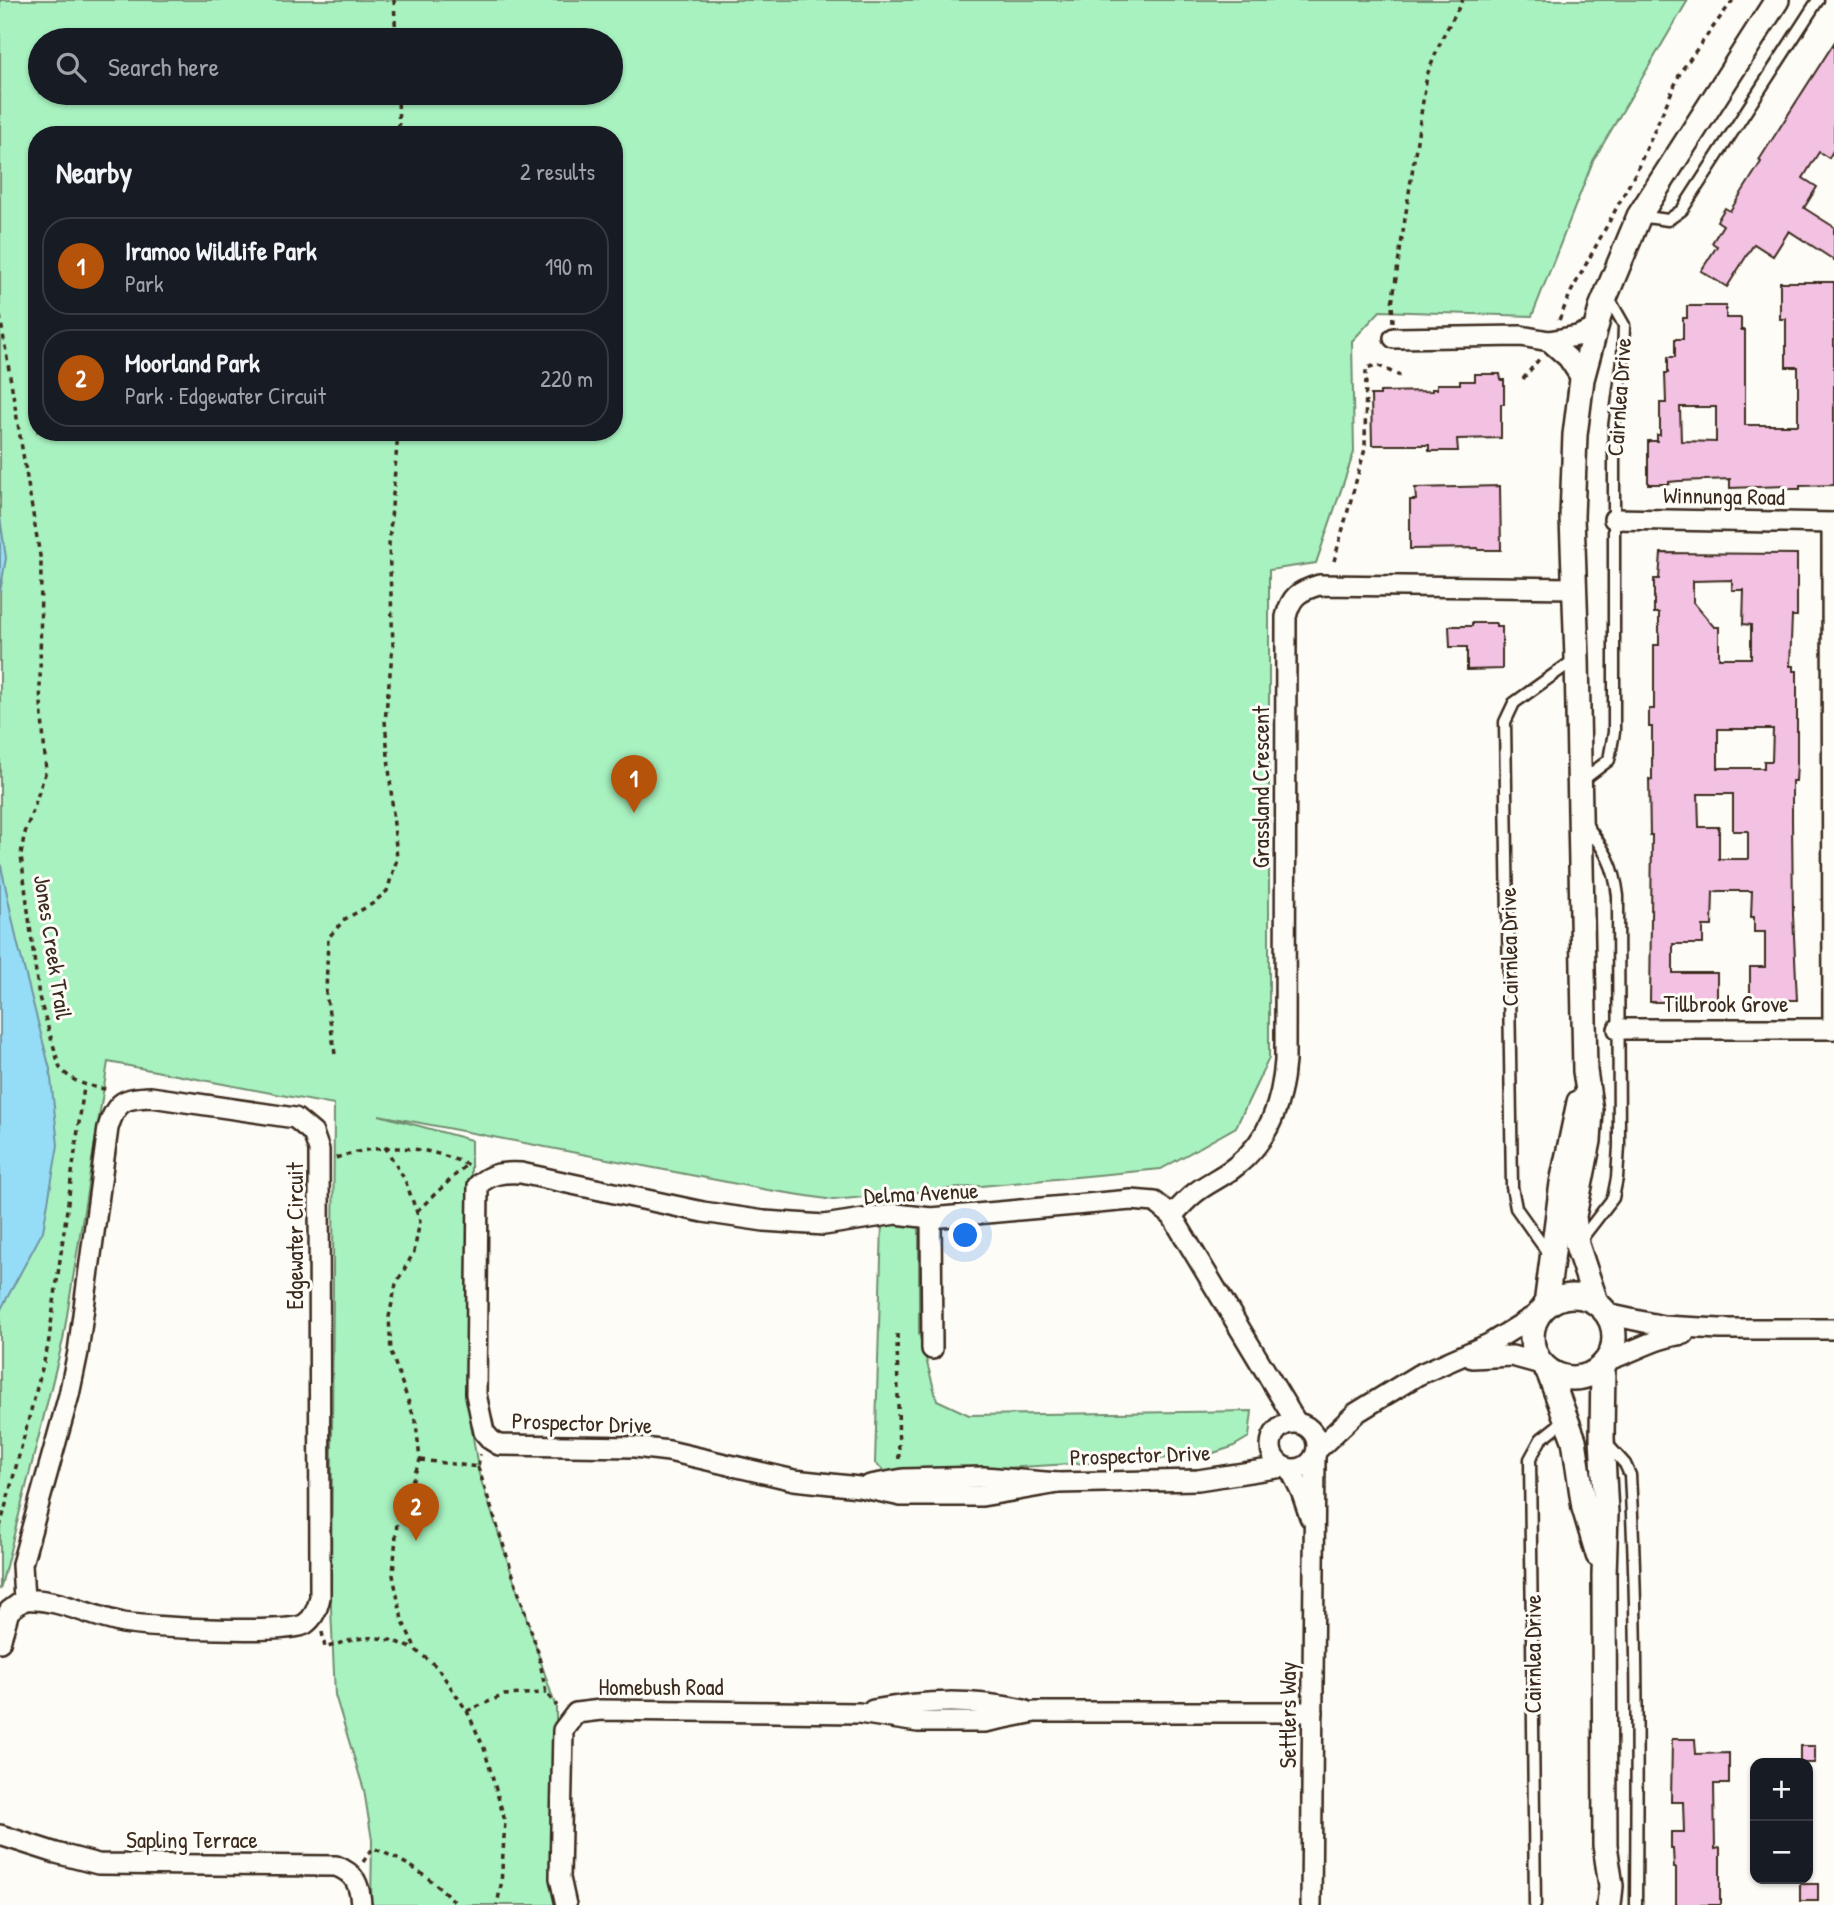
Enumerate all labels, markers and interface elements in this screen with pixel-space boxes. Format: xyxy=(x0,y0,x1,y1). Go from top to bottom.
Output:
search box xyxy=(28,28,623,105)
icon: search xyxy=(52,48,90,86)
text: Search here xyxy=(108,49,219,84)
text: Nearby xyxy=(56,152,132,192)
text: 2 results xyxy=(520,156,595,187)
text: Iramoo Wildlife Park xyxy=(125,233,317,268)
text: 1 xyxy=(77,251,85,282)
text: 190 m xyxy=(545,251,593,282)
text: Park xyxy=(125,268,163,299)
street label: Cairnlea Drive xyxy=(1599,337,1638,457)
text: Moorland Park xyxy=(125,345,260,380)
text: 2 xyxy=(76,363,86,394)
text: 220 m xyxy=(540,363,593,394)
text: Park · Edgewater Circuit xyxy=(125,380,326,411)
street label: Winnunga Road xyxy=(1663,479,1785,512)
street label: Grassland Crescent xyxy=(1245,705,1276,868)
pin: 1 xyxy=(611,755,657,813)
street label: Jones Creek Trail xyxy=(27,872,80,1022)
street label: Cairnlea Drive xyxy=(1492,887,1525,1007)
street label: Tillbrook Grove xyxy=(1663,988,1789,1019)
street label: Edgewater Circuit xyxy=(279,1161,310,1310)
street label: Delma Avenue xyxy=(863,1174,979,1211)
your location xyxy=(948,1218,982,1252)
street label: Prospector Drive xyxy=(511,1405,653,1440)
street label: Prospector Drive xyxy=(1069,1437,1211,1472)
pin: 2 xyxy=(393,1483,439,1541)
street label: Cairnlea Drive xyxy=(1517,1595,1548,1713)
street label: Settlers Way xyxy=(1272,1661,1303,1768)
street label: Homebush Road xyxy=(598,1671,724,1702)
map controls xyxy=(1750,1758,1813,1884)
button: + xyxy=(1750,1758,1813,1821)
button: − xyxy=(1750,1821,1813,1884)
street label: Sapling Terrace xyxy=(126,1824,258,1855)

